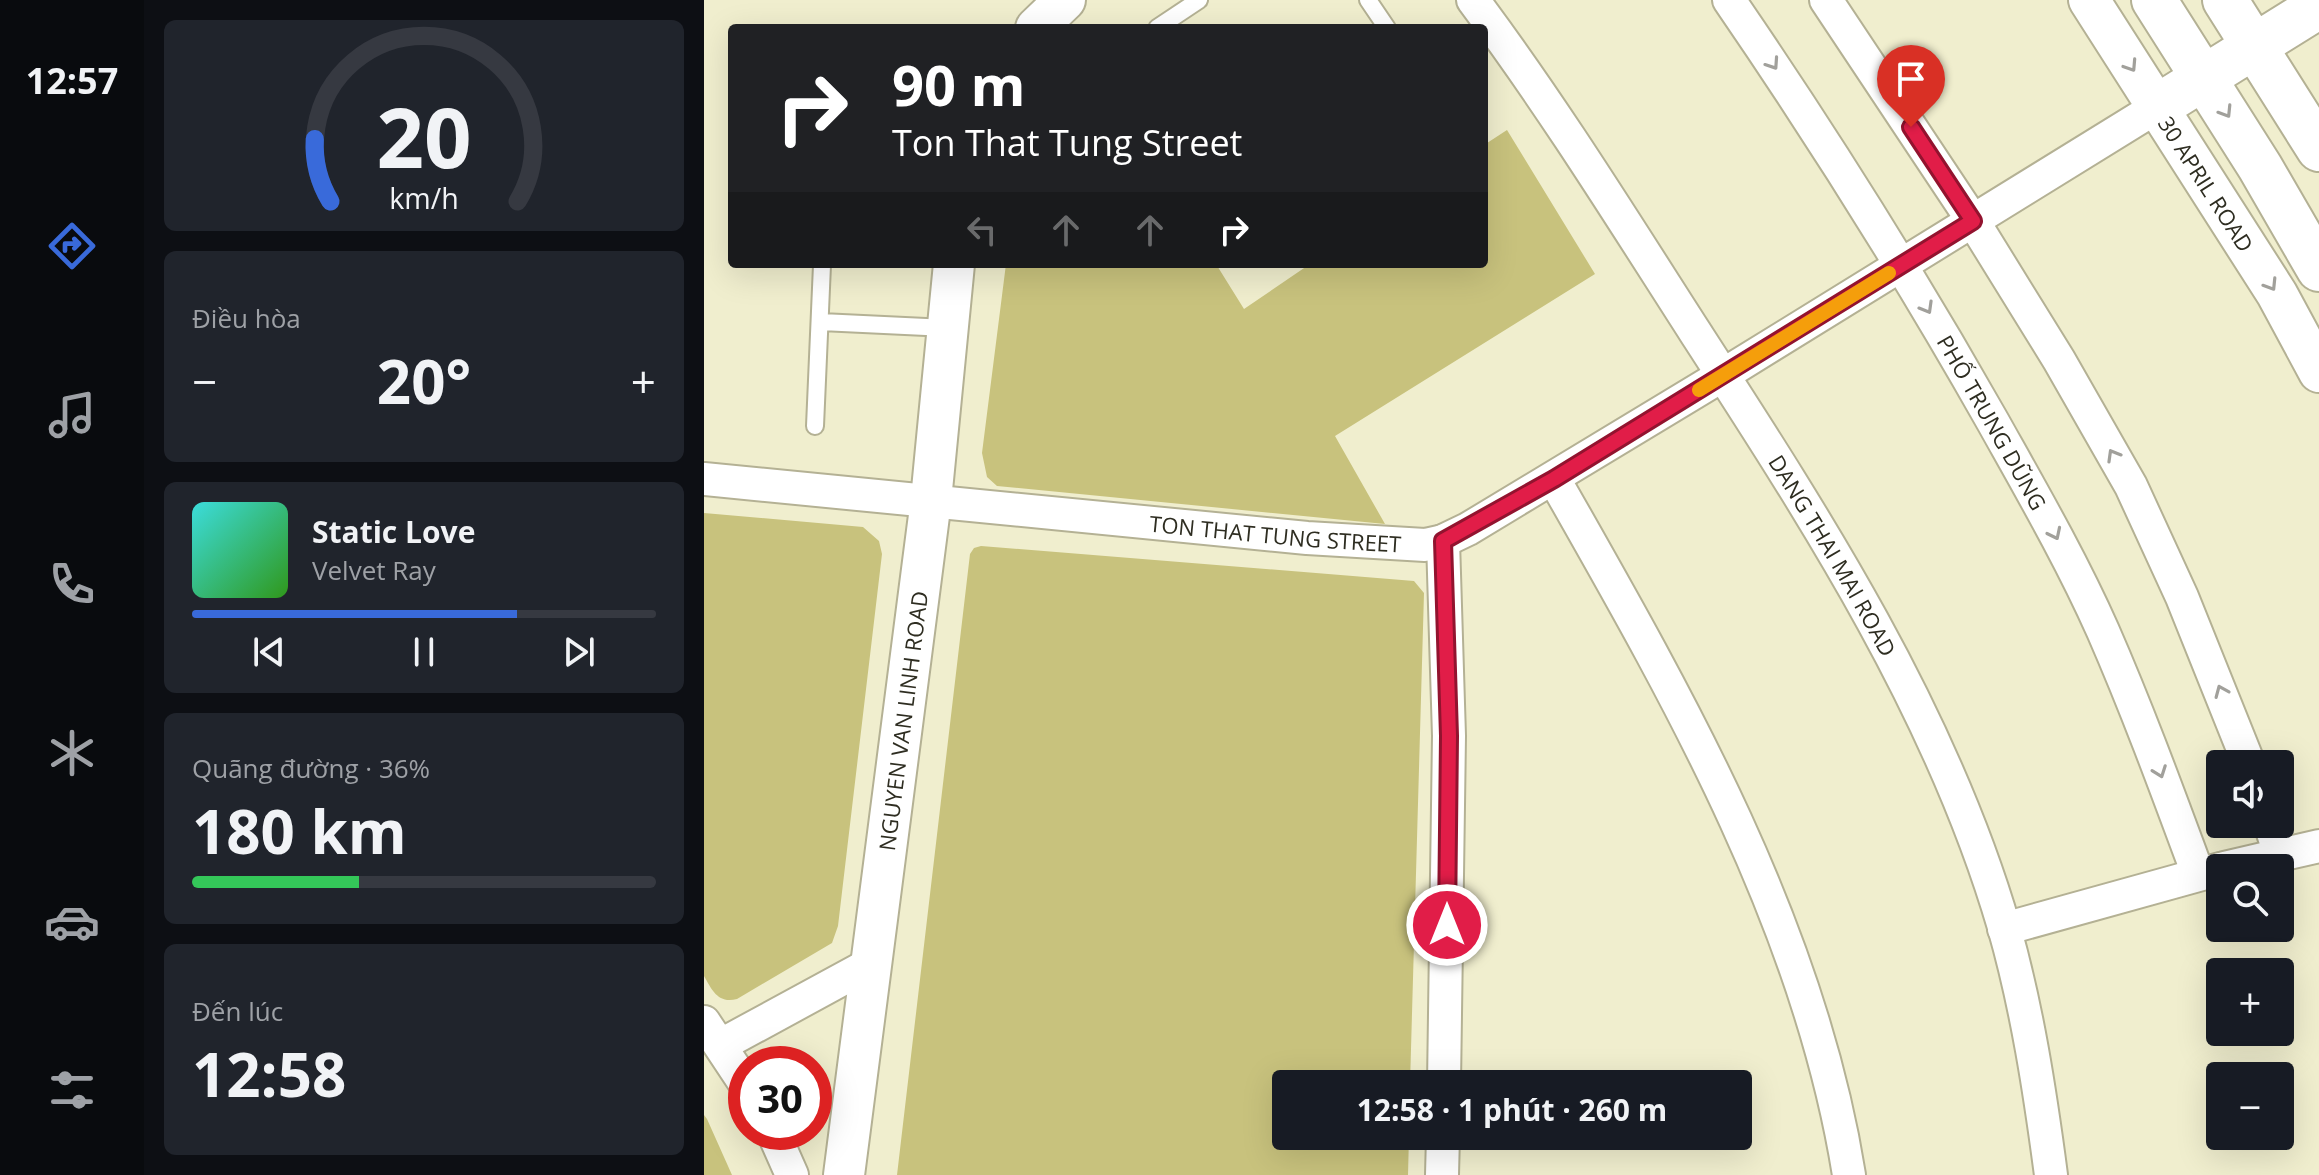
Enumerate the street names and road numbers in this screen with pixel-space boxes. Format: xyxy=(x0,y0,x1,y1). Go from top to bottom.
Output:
street label: 30 APRIL ROAD xyxy=(2152,110,2261,257)
street label: PHỐ TRUNG DŨNG xyxy=(1931,329,2054,515)
street label: DANG THAI MAI ROAD xyxy=(1762,449,1904,661)
street label: TON THAT TUNG STREET xyxy=(1148,508,1402,559)
street label: NGUYEN VAN LINH ROAD xyxy=(871,589,934,852)

